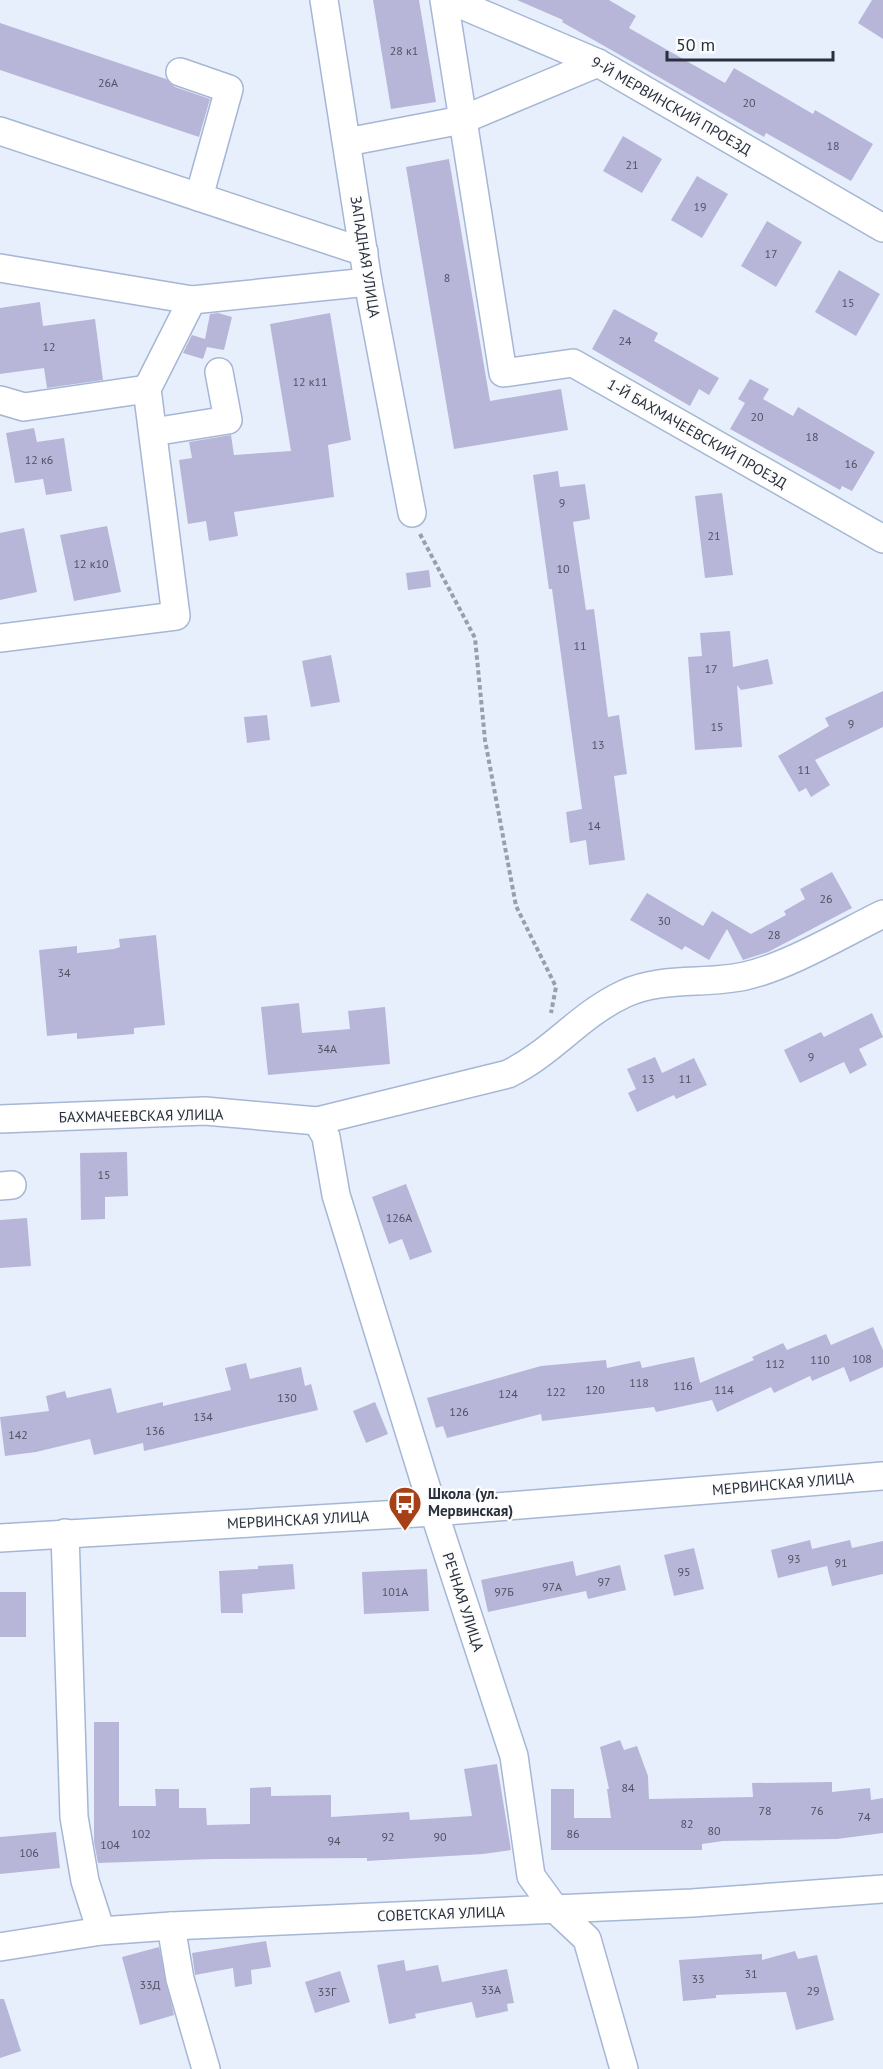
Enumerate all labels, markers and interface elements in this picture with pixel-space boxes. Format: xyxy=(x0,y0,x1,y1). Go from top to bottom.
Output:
scale bar xyxy=(667,24,834,62)
text: 50 m xyxy=(676,33,715,56)
house number: 28 к1 xyxy=(390,43,418,58)
street label: 9-Й МЕРВИНСКИЙ ПРОЕЗД xyxy=(588,52,755,159)
house number: 26А xyxy=(98,75,118,90)
house number: 20 xyxy=(742,95,756,110)
house number: 18 xyxy=(826,138,840,153)
house number: 21 xyxy=(625,157,639,172)
street label: ЗАПАДНАЯ УЛИЦА xyxy=(346,195,385,319)
house number: 19 xyxy=(693,199,707,214)
house number: 17 xyxy=(764,246,778,261)
house number: 8 xyxy=(444,270,450,285)
house number: 15 xyxy=(841,295,855,310)
house number: 24 xyxy=(618,333,632,348)
house number: 12 xyxy=(42,339,56,354)
house number: 12 к11 xyxy=(292,374,328,389)
street label: 1-Й БАХМАЧЕЕВСКИЙ ПРОЕЗД xyxy=(604,374,790,493)
house number: 20 xyxy=(750,409,764,424)
house number: 18 xyxy=(805,429,819,444)
house number: 12 к6 xyxy=(25,452,53,467)
house number: 16 xyxy=(844,456,858,471)
house number: 9 xyxy=(559,495,565,510)
house number: 21 xyxy=(707,528,721,543)
house number: 12 к10 xyxy=(73,556,109,571)
house number: 10 xyxy=(556,561,570,576)
house number: 11 xyxy=(573,638,587,653)
house number: 17 xyxy=(704,661,718,676)
house number: 9 xyxy=(848,716,854,731)
house number: 15 xyxy=(710,719,724,734)
house number: 13 xyxy=(591,737,605,752)
house number: 11 xyxy=(797,762,811,777)
house number: 14 xyxy=(587,818,601,833)
house number: 26 xyxy=(819,891,833,906)
house number: 30 xyxy=(657,913,671,928)
house number: 28 xyxy=(767,927,781,942)
house number: 34 xyxy=(57,965,71,980)
house number: 34А xyxy=(317,1041,337,1056)
house number: 9 xyxy=(808,1049,814,1064)
house number: 13 xyxy=(641,1071,655,1086)
house number: 11 xyxy=(678,1071,692,1086)
street label: БАХМАЧЕЕВСКАЯ УЛИЦА xyxy=(58,1105,224,1126)
house number: 15 xyxy=(97,1167,111,1182)
house number: 126А xyxy=(386,1210,412,1225)
house number: 108 xyxy=(852,1351,872,1366)
house number: 110 xyxy=(810,1352,830,1367)
house number: 112 xyxy=(765,1356,785,1371)
house number: 118 xyxy=(629,1375,649,1390)
house number: 116 xyxy=(673,1378,693,1393)
house number: 120 xyxy=(585,1382,605,1397)
house number: 114 xyxy=(714,1382,734,1397)
house number: 122 xyxy=(546,1384,566,1399)
house number: 124 xyxy=(498,1386,518,1401)
house number: 130 xyxy=(277,1390,297,1405)
house number: 126 xyxy=(449,1404,469,1419)
house number: 134 xyxy=(193,1409,213,1424)
house number: 136 xyxy=(145,1423,165,1438)
house number: 142 xyxy=(8,1427,28,1442)
street label: МЕРВИНСКАЯ УЛИЦА xyxy=(711,1468,855,1499)
place label: Школа (ул. Мервинская) xyxy=(428,1484,513,1520)
bus stop icon: Школа (ул. Мервинская) xyxy=(387,1485,423,1532)
street label: МЕРВИНСКАЯ УЛИЦА xyxy=(226,1506,370,1533)
street label: РЕЧНАЯ УЛИЦА xyxy=(439,1550,488,1654)
house number: 93 xyxy=(787,1551,801,1566)
house number: 91 xyxy=(834,1555,848,1570)
house number: 95 xyxy=(677,1564,691,1579)
house number: 97 xyxy=(597,1574,611,1589)
house number: 97А xyxy=(542,1579,562,1594)
house number: 101А xyxy=(382,1584,408,1599)
house number: 97Б xyxy=(494,1584,514,1599)
house number: 84 xyxy=(621,1780,635,1795)
house number: 78 xyxy=(758,1803,772,1818)
house number: 76 xyxy=(810,1803,824,1818)
house number: 74 xyxy=(857,1809,871,1824)
house number: 82 xyxy=(680,1816,694,1831)
house number: 80 xyxy=(707,1823,721,1838)
house number: 102 xyxy=(131,1826,151,1841)
house number: 86 xyxy=(566,1826,580,1841)
house number: 92 xyxy=(381,1829,395,1844)
house number: 90 xyxy=(433,1829,447,1844)
house number: 94 xyxy=(327,1833,341,1848)
house number: 104 xyxy=(100,1837,120,1852)
house number: 106 xyxy=(19,1845,39,1860)
street label: СОВЕТСКАЯ УЛИЦА xyxy=(377,1902,505,1925)
house number: 31 xyxy=(744,1966,758,1981)
house number: 33 xyxy=(691,1971,705,1986)
house number: 33Д xyxy=(139,1977,161,1992)
house number: 33А xyxy=(481,1982,501,1997)
house number: 29 xyxy=(806,1983,820,1998)
house number: 33Г xyxy=(318,1984,337,1999)

